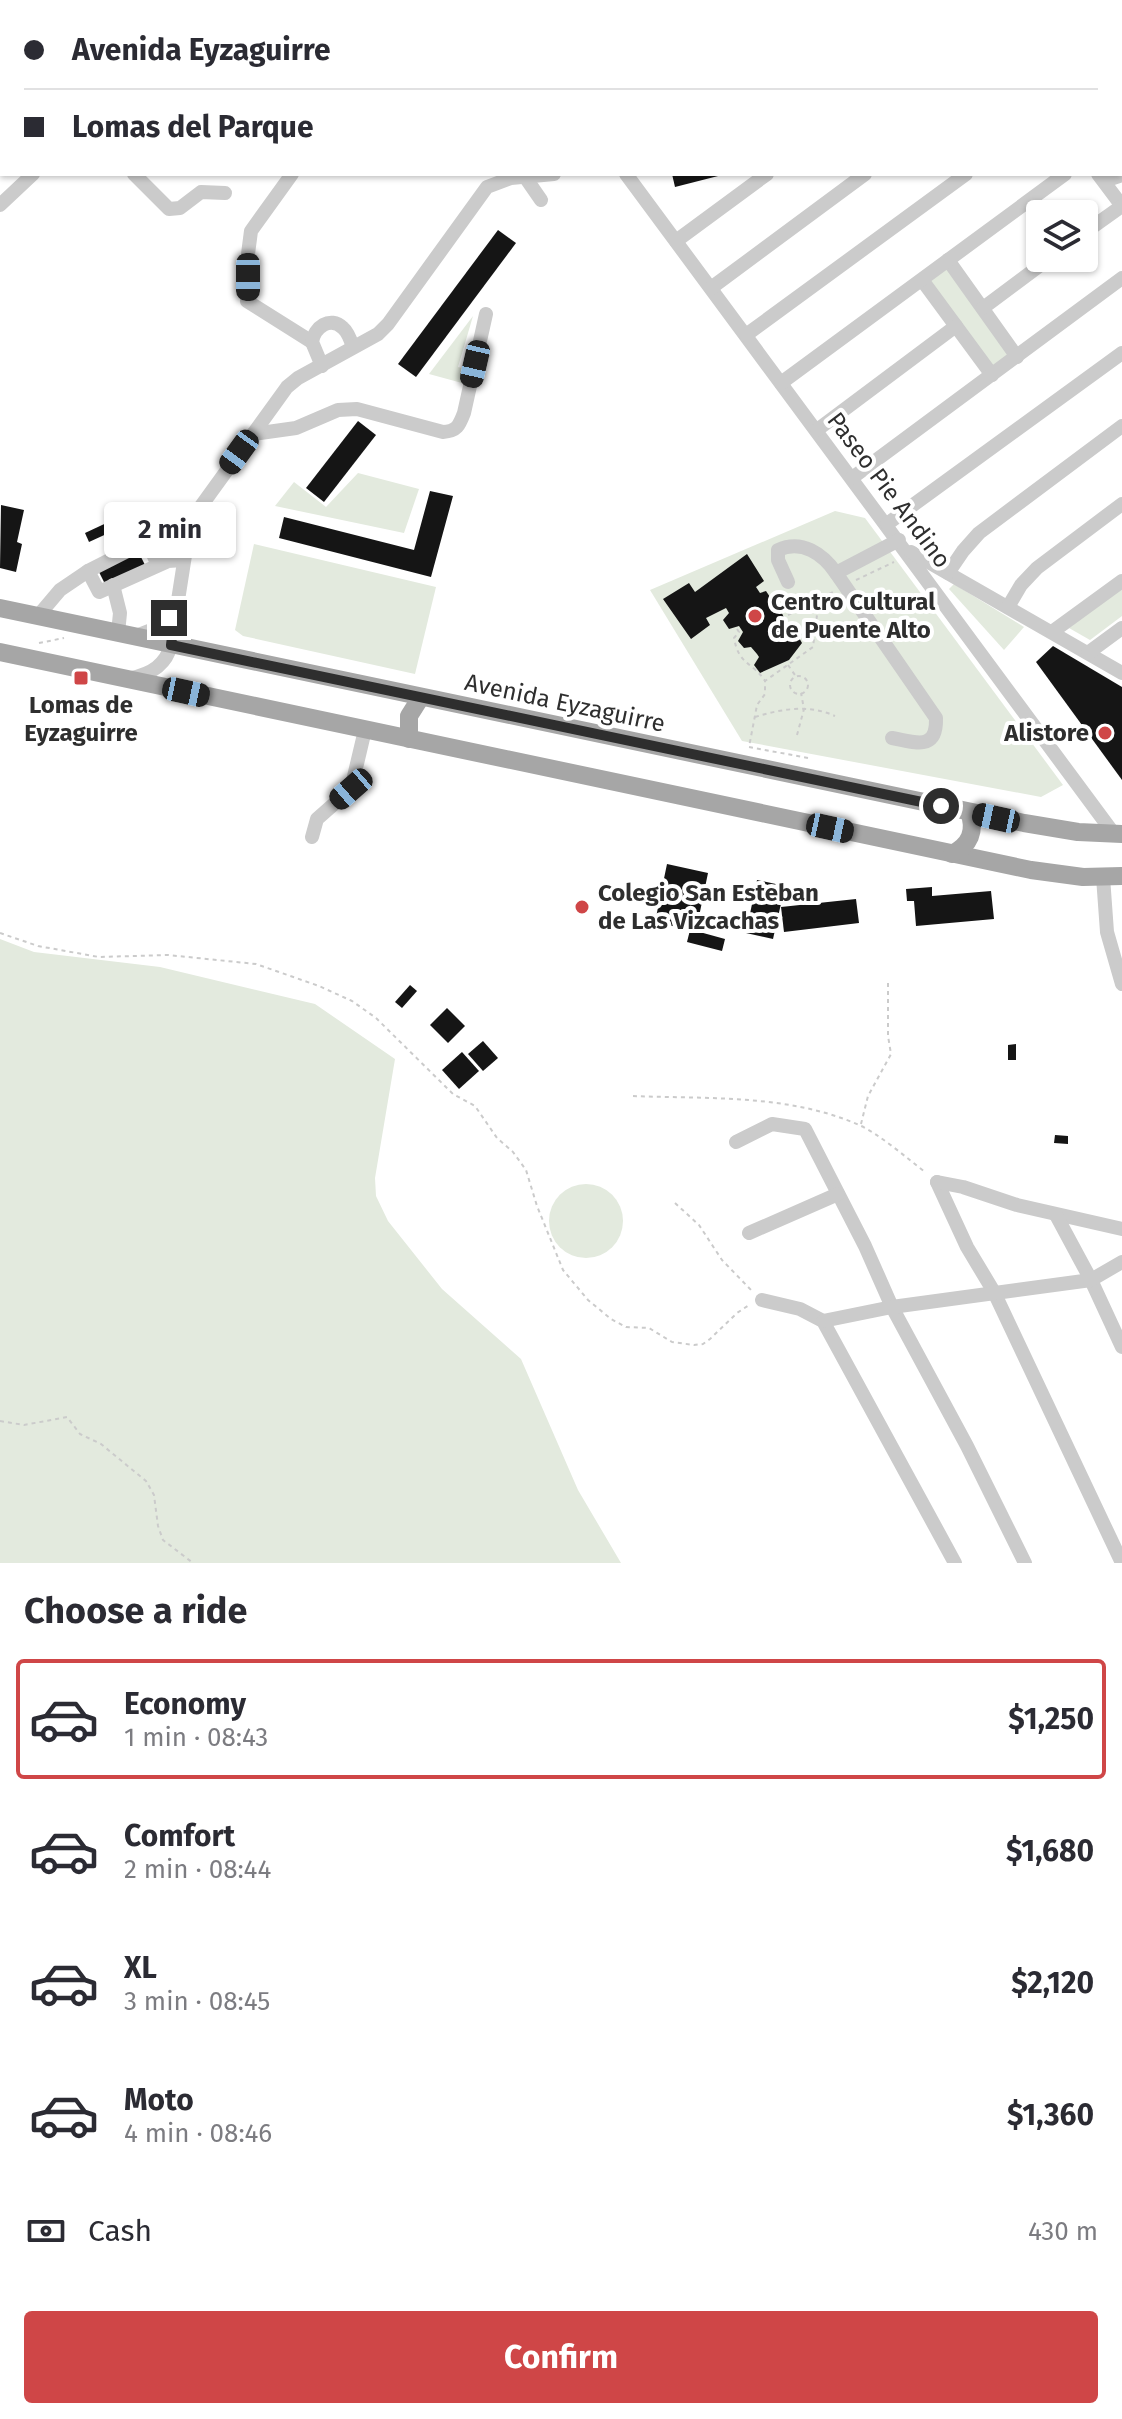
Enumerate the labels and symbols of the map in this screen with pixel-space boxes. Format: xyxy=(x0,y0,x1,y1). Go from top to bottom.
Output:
car xyxy=(236,253,260,301)
car xyxy=(458,338,492,390)
street label: Paseo Pie Andino xyxy=(821,407,957,573)
car xyxy=(215,426,263,478)
callout: 2 min xyxy=(103,502,235,558)
place label: Centro Cultural de Puente Alto xyxy=(771,588,936,644)
route end xyxy=(151,600,187,636)
marker: Centro Cultural de Puente Alto xyxy=(746,607,764,625)
street label: Avenida Eyzaguirre xyxy=(462,668,668,738)
marker: Lomas de Eyzaguirre xyxy=(72,669,90,687)
car xyxy=(160,675,212,709)
place label: Lomas de Eyzaguirre xyxy=(24,691,138,747)
place label: Alistore xyxy=(1003,719,1089,747)
marker: Alistore xyxy=(1096,724,1114,742)
car xyxy=(325,764,377,814)
route start xyxy=(923,788,959,824)
car xyxy=(970,801,1022,835)
car xyxy=(804,811,856,845)
place label: Colegio San Esteban de Las Vizcachas xyxy=(598,879,819,935)
marker: Colegio San Esteban de Las Vizcachas xyxy=(573,898,591,916)

